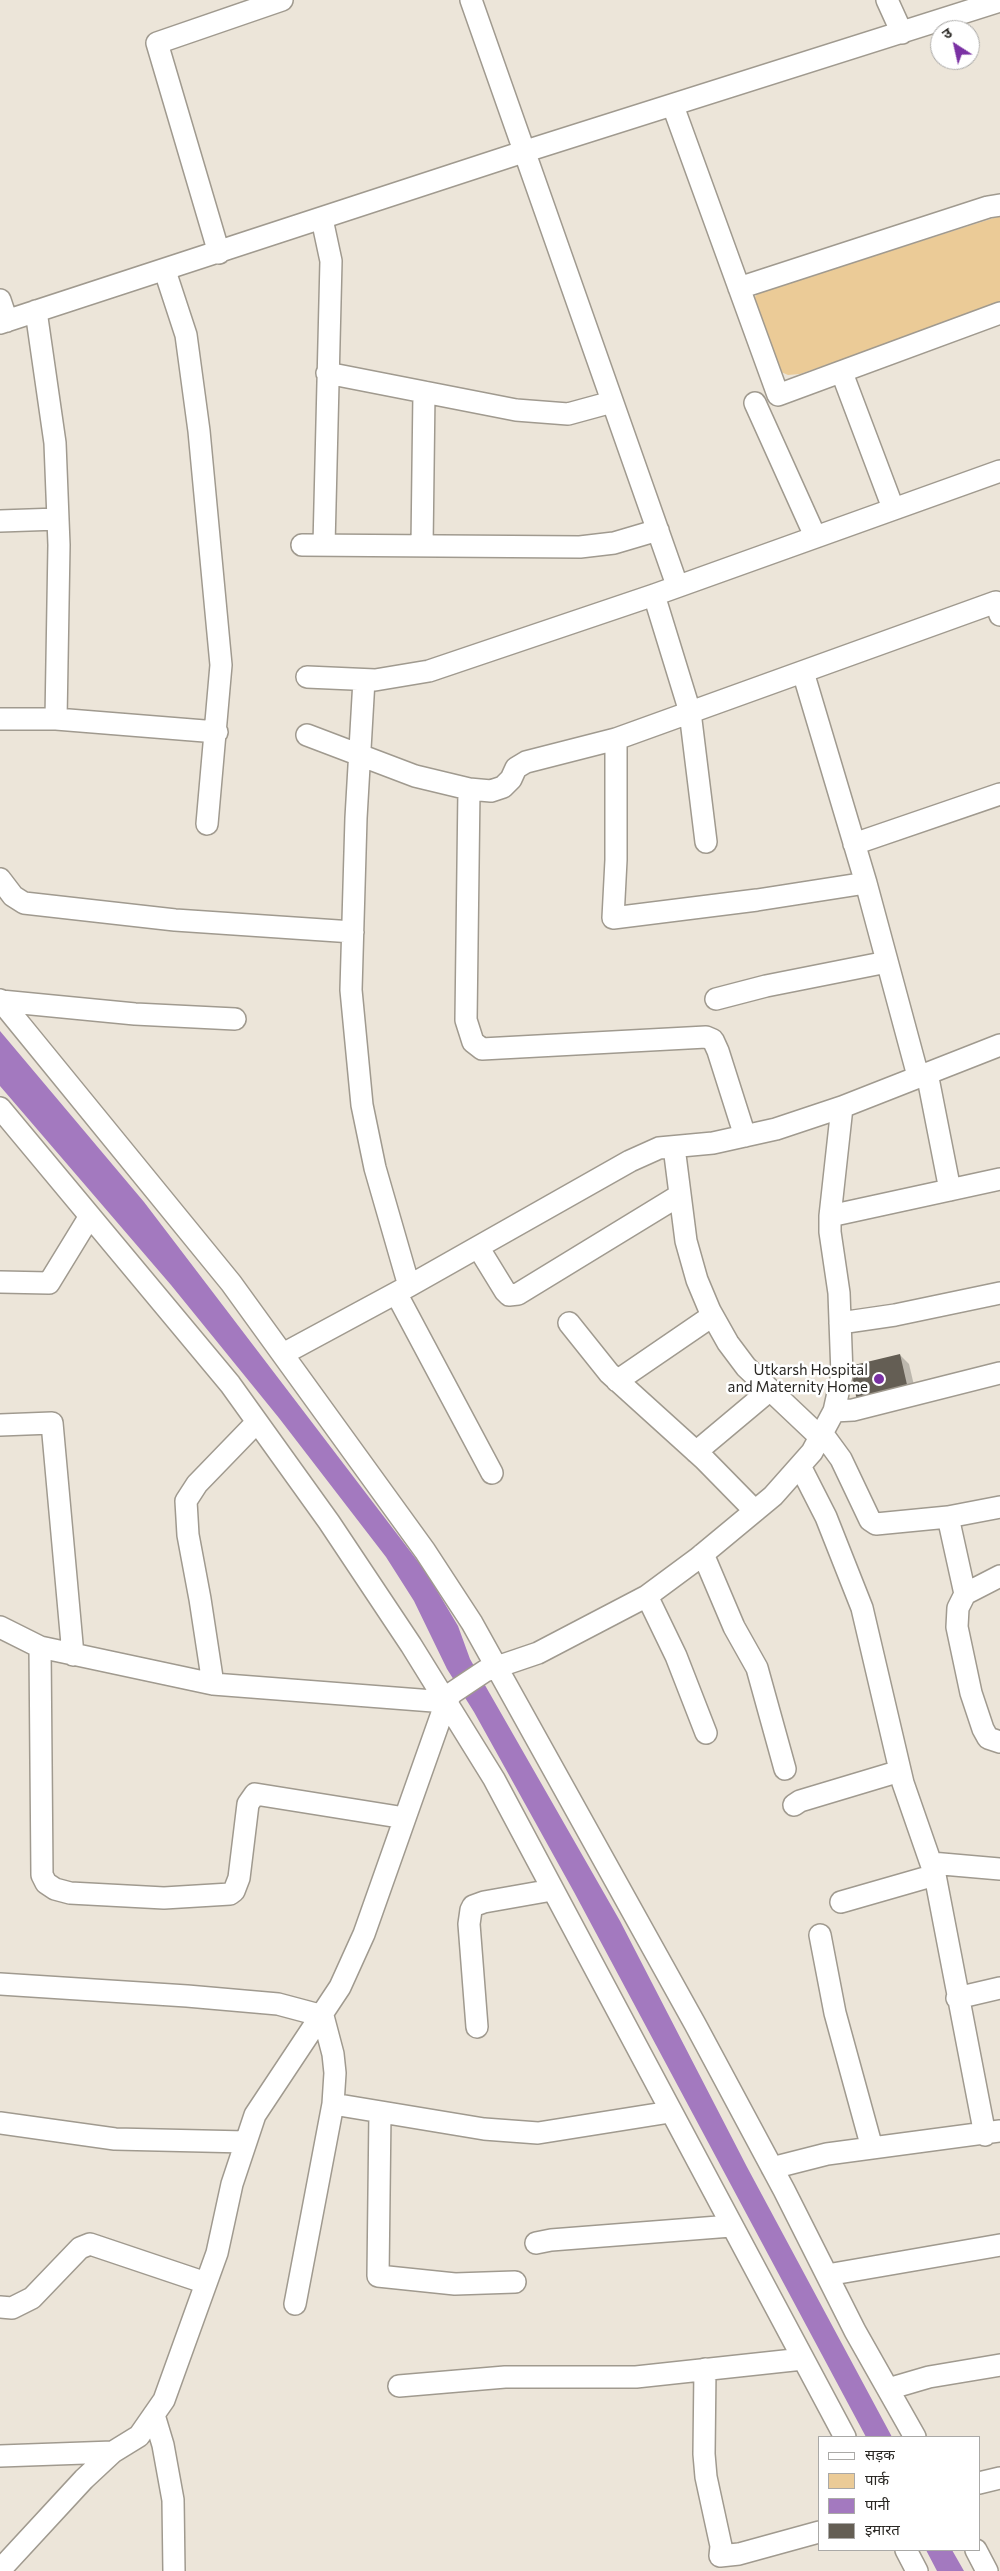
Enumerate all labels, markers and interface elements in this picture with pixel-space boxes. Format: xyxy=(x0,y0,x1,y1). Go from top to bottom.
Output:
north arrow xyxy=(930,20,980,70)
text: उ xyxy=(938,24,955,42)
place label: Utkarsh Hospital and Maternity Home xyxy=(728,1361,868,1396)
marker: Utkarsh Hospital and Maternity Home xyxy=(872,1372,886,1386)
legend xyxy=(818,2436,980,2551)
text: सड़क xyxy=(865,2445,895,2463)
text: पार्क xyxy=(865,2470,889,2488)
text: पानी xyxy=(865,2495,890,2513)
text: इमारत xyxy=(865,2520,900,2538)

